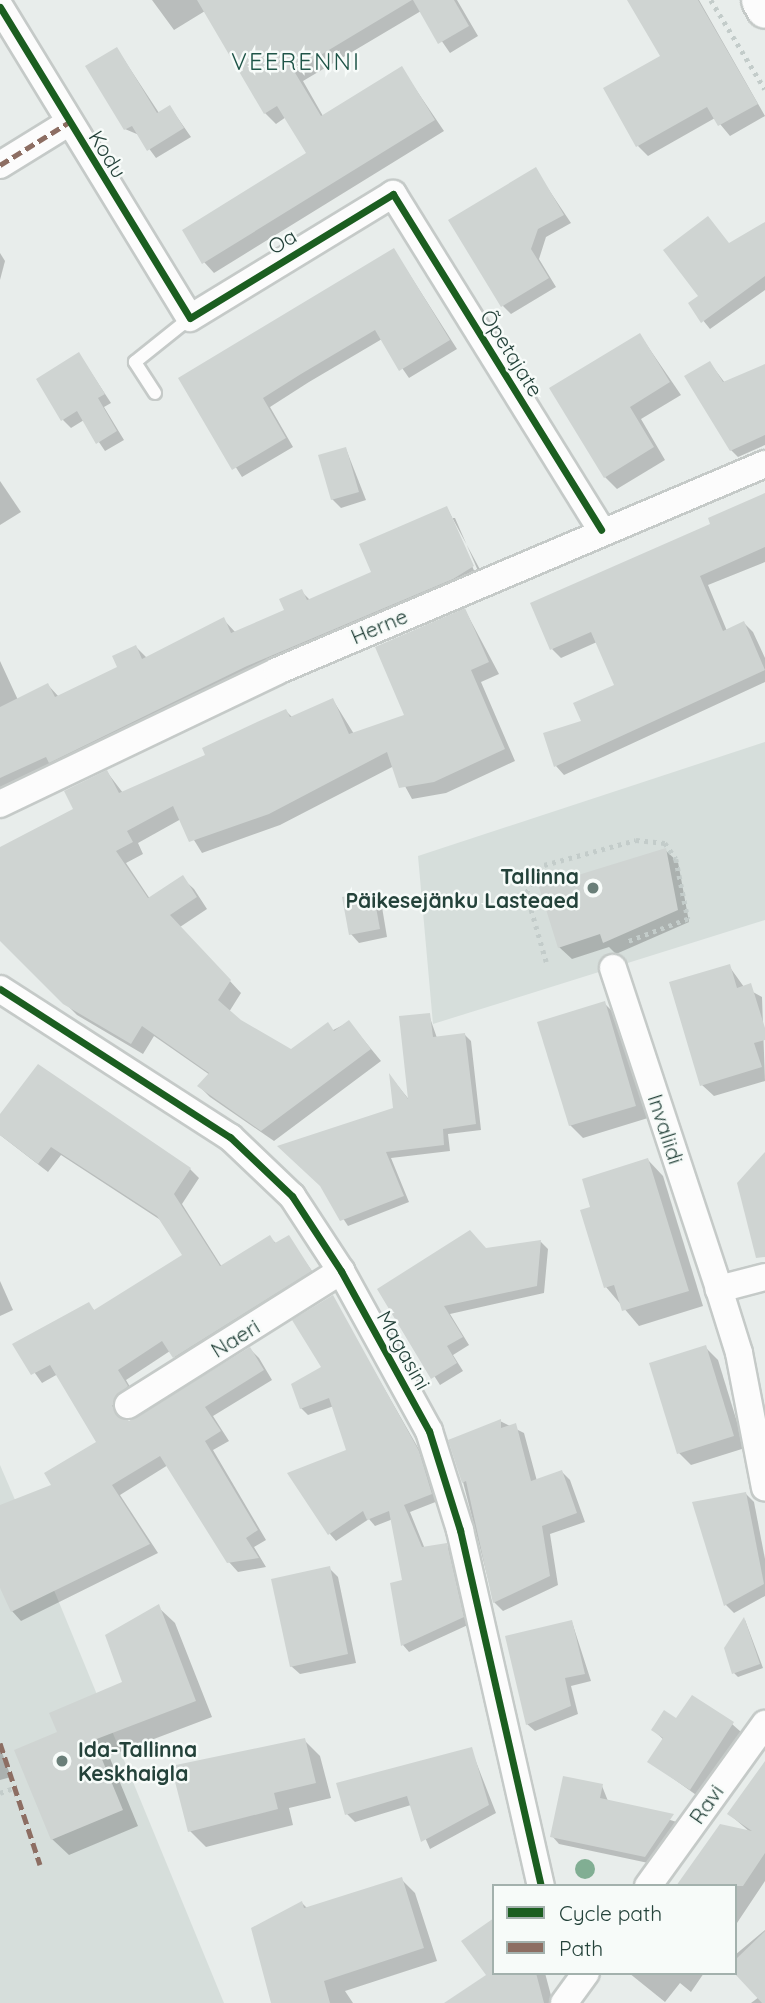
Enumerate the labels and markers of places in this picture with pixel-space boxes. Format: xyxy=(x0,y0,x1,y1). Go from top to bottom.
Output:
place label: Tallinna Päikesejänku Lasteaed xyxy=(346,863,579,913)
marker: Tallinna Päikesejänku Lasteaed xyxy=(585,880,601,896)
place label: Ida-Tallinna Keskhaigla xyxy=(78,1736,197,1786)
marker: Ida-Tallinna Keskhaigla xyxy=(52,1751,72,1771)

